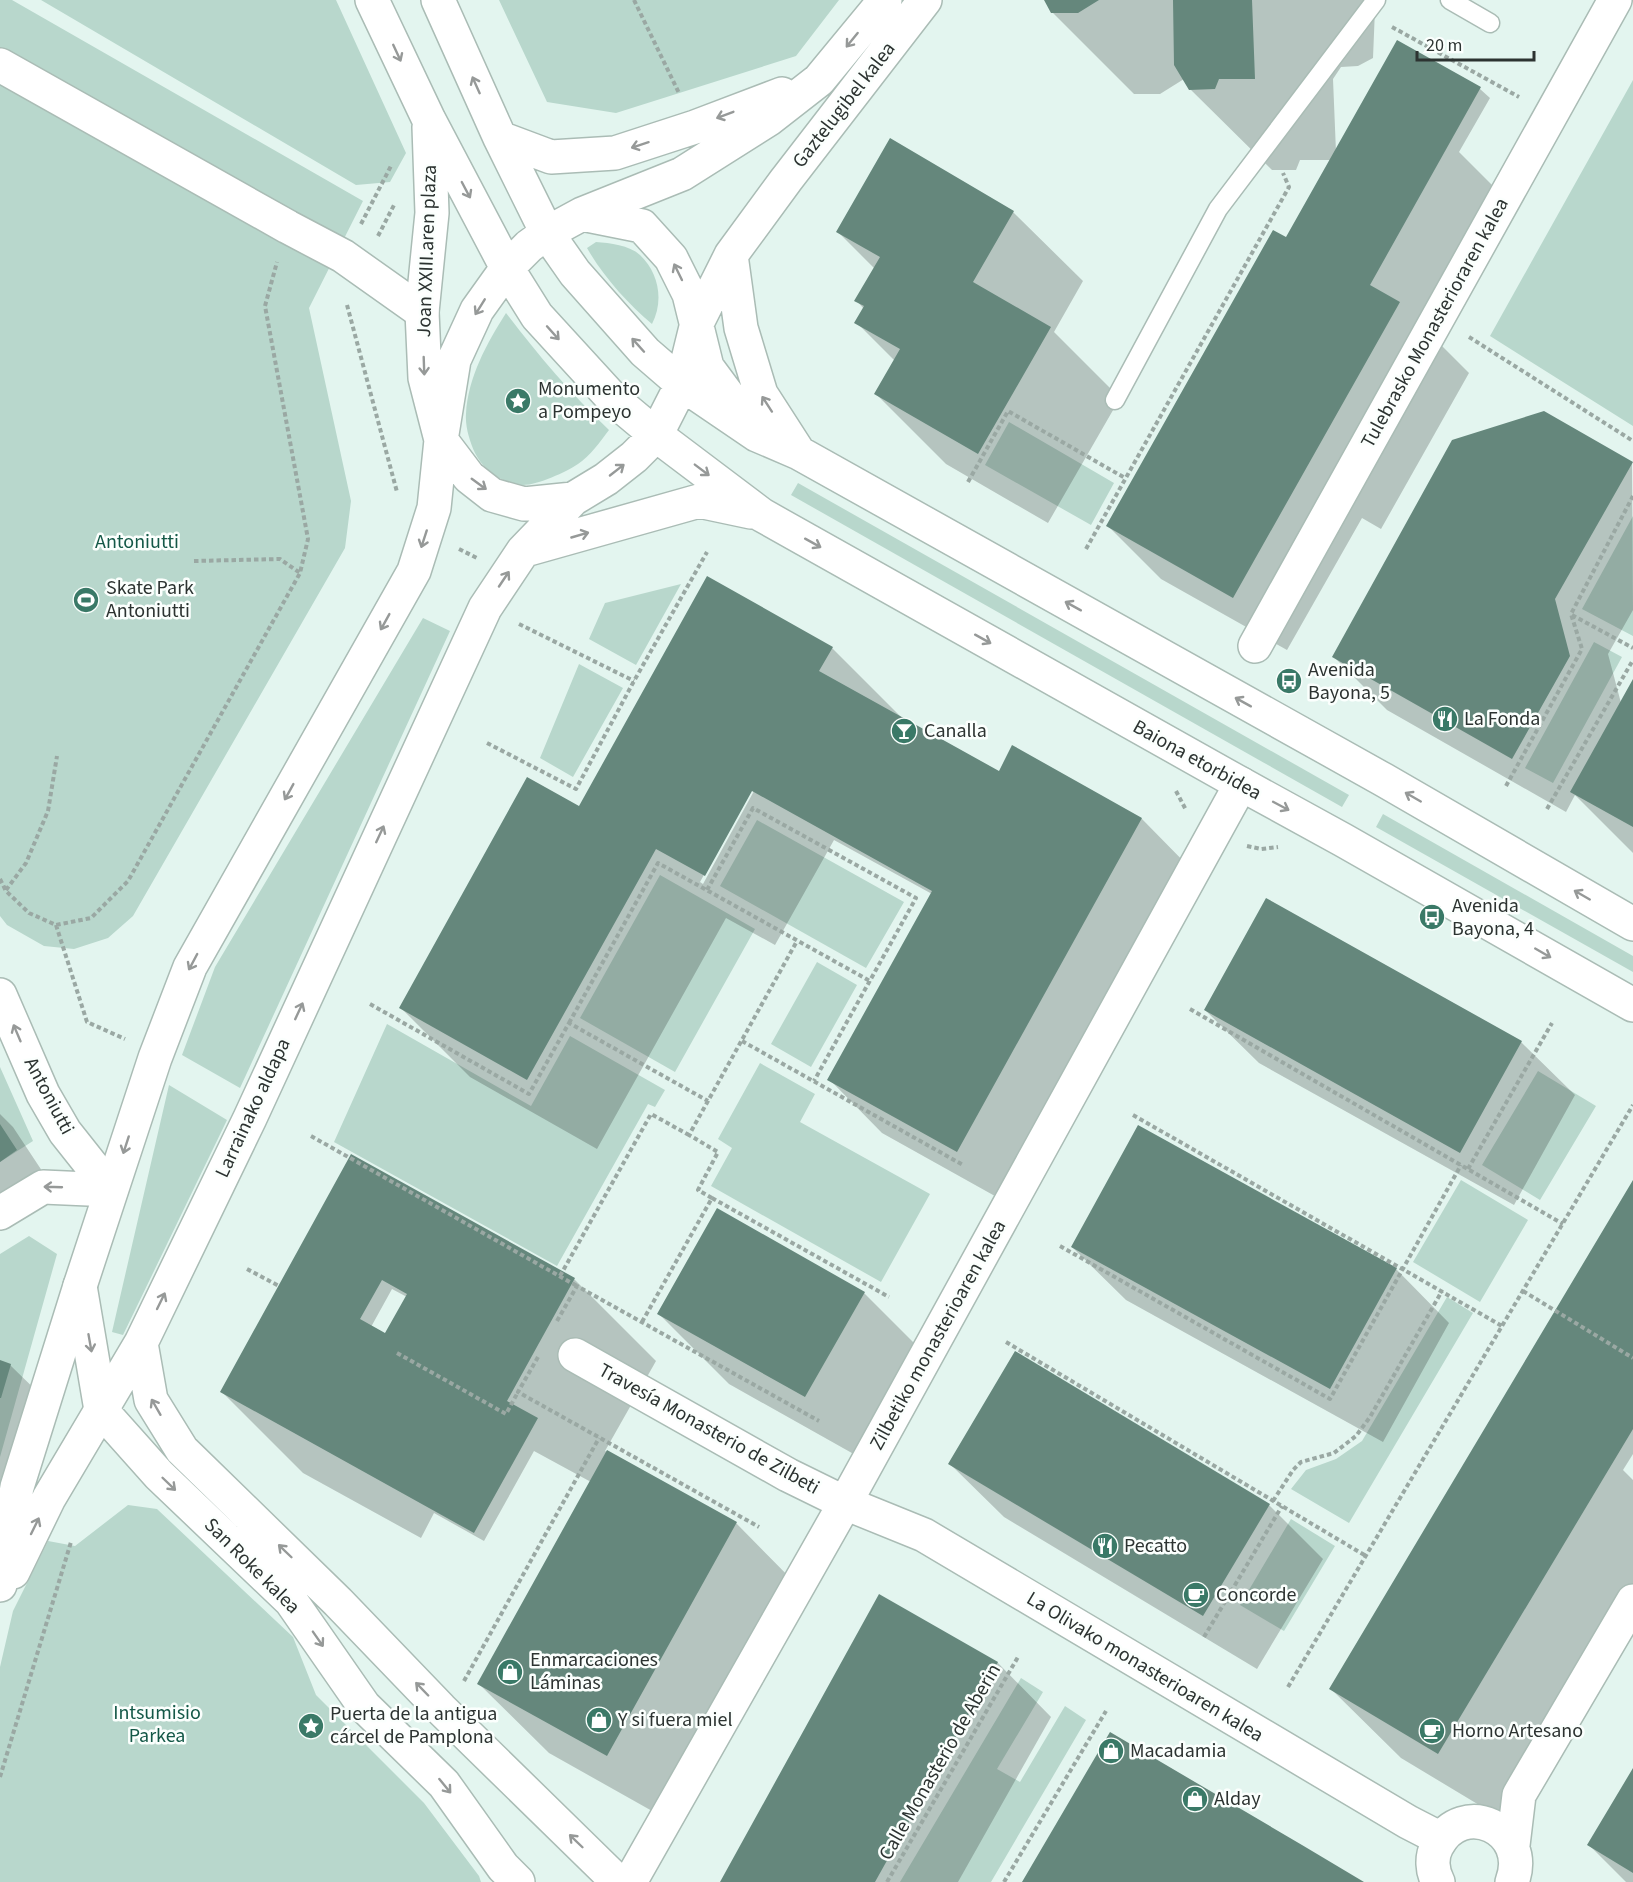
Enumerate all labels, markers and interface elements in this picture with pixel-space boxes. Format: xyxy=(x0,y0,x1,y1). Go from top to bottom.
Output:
scale bar xyxy=(1417,24,1534,62)
one-way arrow xyxy=(845,32,859,47)
text: 20 m xyxy=(1426,33,1462,58)
street label: Gaztelugibel kalea xyxy=(786,36,902,174)
one-way arrow xyxy=(392,43,404,61)
one-way arrow xyxy=(470,76,481,94)
one-way arrow xyxy=(716,111,735,122)
one-way arrow xyxy=(631,140,650,151)
street label: Joan XXIII.aren plaza xyxy=(410,164,444,338)
one-way arrow xyxy=(460,181,472,198)
street label: Tulebrasko Monasterioraren kalea xyxy=(1354,193,1516,453)
one-way arrow xyxy=(671,263,683,281)
one-way arrow xyxy=(474,298,487,315)
one-way arrow xyxy=(546,325,560,340)
one-way arrow xyxy=(631,337,645,352)
one-way arrow xyxy=(419,356,430,376)
place label: Monumento a Pompeyo xyxy=(538,375,640,426)
place icon: Monumento a Pompeyo xyxy=(503,386,533,416)
one-way arrow xyxy=(761,396,773,413)
one-way arrow xyxy=(609,464,625,477)
one-way arrow xyxy=(694,464,710,476)
one-way arrow xyxy=(470,478,486,491)
park label: Antoniutti xyxy=(95,528,179,556)
one-way arrow xyxy=(570,528,589,540)
one-way arrow xyxy=(418,529,429,548)
one-way arrow xyxy=(804,538,821,550)
one-way arrow xyxy=(498,571,510,588)
place label: Skate Park Antoniutti xyxy=(106,574,194,625)
sports icon: Skate Park Antoniutti xyxy=(71,585,101,615)
one-way arrow xyxy=(1065,600,1082,612)
one-way arrow xyxy=(379,613,390,631)
one-way arrow xyxy=(973,634,991,645)
place label: Avenida Bayona, 5 xyxy=(1308,656,1390,707)
bus stop icon: Avenida Bayona, 5 xyxy=(1274,666,1304,696)
one-way arrow xyxy=(1235,696,1253,707)
restaurant icon: La Fonda xyxy=(1430,704,1460,734)
place label: La Fonda xyxy=(1464,705,1540,733)
street label: Baiona etorbidea xyxy=(1127,713,1267,807)
bar icon: Canalla xyxy=(889,716,919,746)
place label: Canalla xyxy=(924,717,987,745)
one-way arrow xyxy=(283,783,295,800)
one-way arrow xyxy=(1405,791,1422,803)
one-way arrow xyxy=(1272,800,1289,812)
one-way arrow xyxy=(375,826,387,844)
one-way arrow xyxy=(1574,889,1591,901)
place label: Avenida Bayona, 4 xyxy=(1452,892,1534,943)
bus stop icon: Avenida Bayona, 4 xyxy=(1417,902,1447,932)
one-way arrow xyxy=(1533,948,1551,959)
one-way arrow xyxy=(187,953,199,970)
one-way arrow xyxy=(293,1003,305,1021)
one-way arrow xyxy=(11,1024,22,1043)
street label: Larrainako aldapa xyxy=(208,1034,298,1182)
street label: Antoniutti xyxy=(17,1052,81,1140)
one-way arrow xyxy=(120,1135,131,1154)
one-way arrow xyxy=(43,1182,63,1193)
street label: Zilbetiko monasterioaren kalea xyxy=(863,1215,1013,1455)
one-way arrow xyxy=(155,1293,167,1311)
one-way arrow xyxy=(85,1333,96,1353)
street label: Travesía Monasterio de Zilbeti xyxy=(593,1356,825,1502)
one-way arrow xyxy=(149,1398,161,1415)
one-way arrow xyxy=(161,1477,176,1492)
street label: San Roke kalea xyxy=(198,1512,306,1620)
one-way arrow xyxy=(30,1518,41,1536)
restaurant icon: Pecatto xyxy=(1090,1531,1120,1561)
place label: Pecatto xyxy=(1124,1532,1187,1560)
one-way arrow xyxy=(278,1544,293,1558)
cafe icon: Concorde xyxy=(1181,1580,1211,1610)
place label: Concorde xyxy=(1216,1581,1297,1609)
street label: La Olivako monasterioaren kalea xyxy=(1021,1585,1269,1749)
one-way arrow xyxy=(312,1631,324,1647)
place label: Enmarcaciones Láminas xyxy=(530,1646,658,1697)
shop icon: Enmarcaciones Láminas xyxy=(495,1657,525,1687)
street label: Calle Monasterio de Aberin xyxy=(872,1659,1008,1865)
one-way arrow xyxy=(415,1682,429,1697)
park label: Intsumisio Parkea xyxy=(113,1699,201,1750)
place label: Puerta de la antigua cárcel de Pamplona xyxy=(330,1700,497,1751)
shop icon: Y si fuera miel xyxy=(584,1705,614,1735)
place label: Y si fuera miel xyxy=(617,1706,733,1734)
place icon: Puerta de la antigua cárcel de Pamplona xyxy=(296,1711,326,1741)
cafe icon: Horno Artesano xyxy=(1417,1716,1447,1746)
place label: Horno Artesano xyxy=(1452,1717,1583,1745)
shop icon: Macadamia xyxy=(1096,1736,1126,1766)
place label: Macadamia xyxy=(1130,1737,1226,1765)
one-way arrow xyxy=(438,1778,452,1793)
shop icon: Alday xyxy=(1180,1784,1210,1814)
place label: Alday xyxy=(1214,1785,1261,1813)
one-way arrow xyxy=(568,1834,583,1848)

